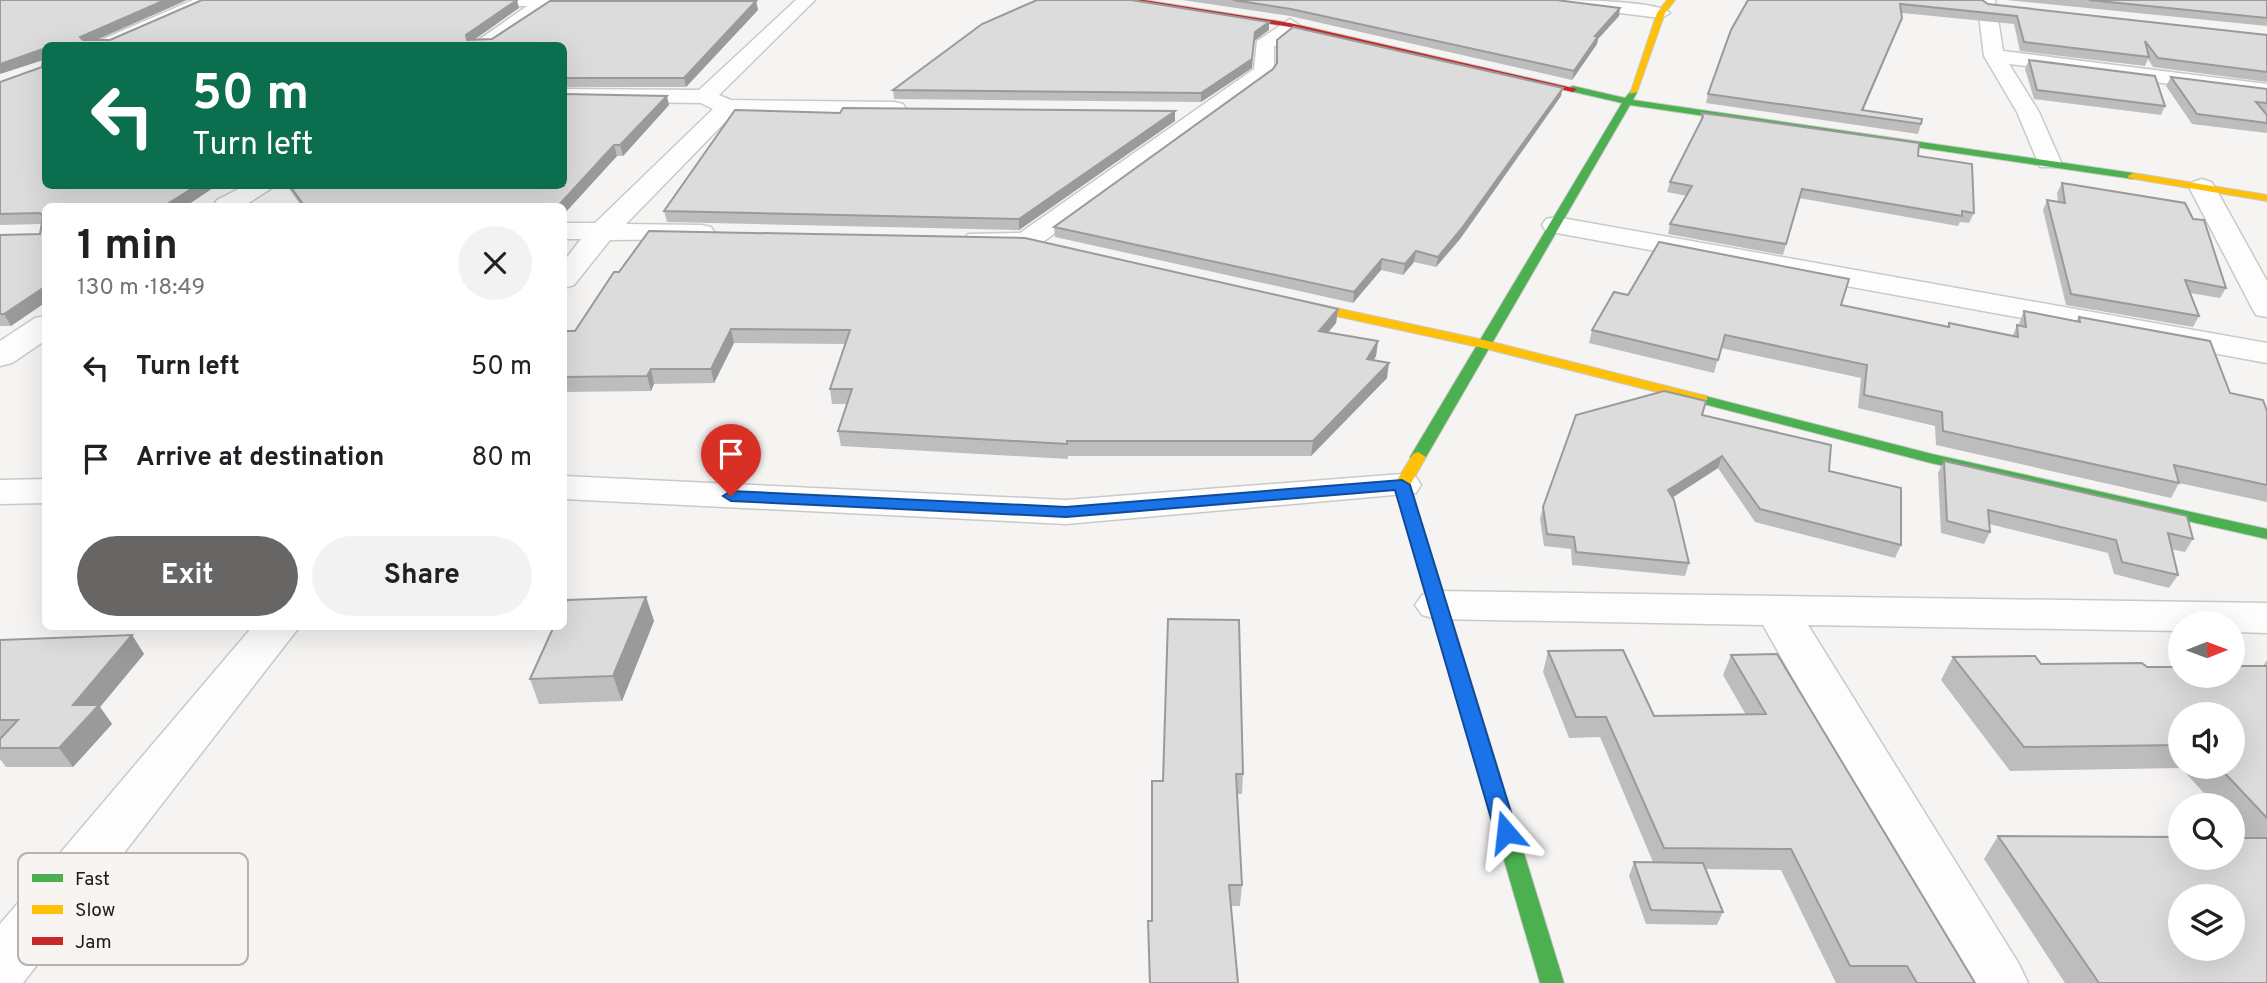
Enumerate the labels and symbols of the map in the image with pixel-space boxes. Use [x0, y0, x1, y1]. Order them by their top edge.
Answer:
pin [701, 424, 761, 496]
north arrow [2168, 611, 2245, 688]
position arrow [1469, 795, 1543, 869]
legend [18, 853, 248, 965]
text: Fast [75, 868, 110, 892]
text: Slow [75, 899, 115, 923]
text: Jam [75, 931, 112, 955]

